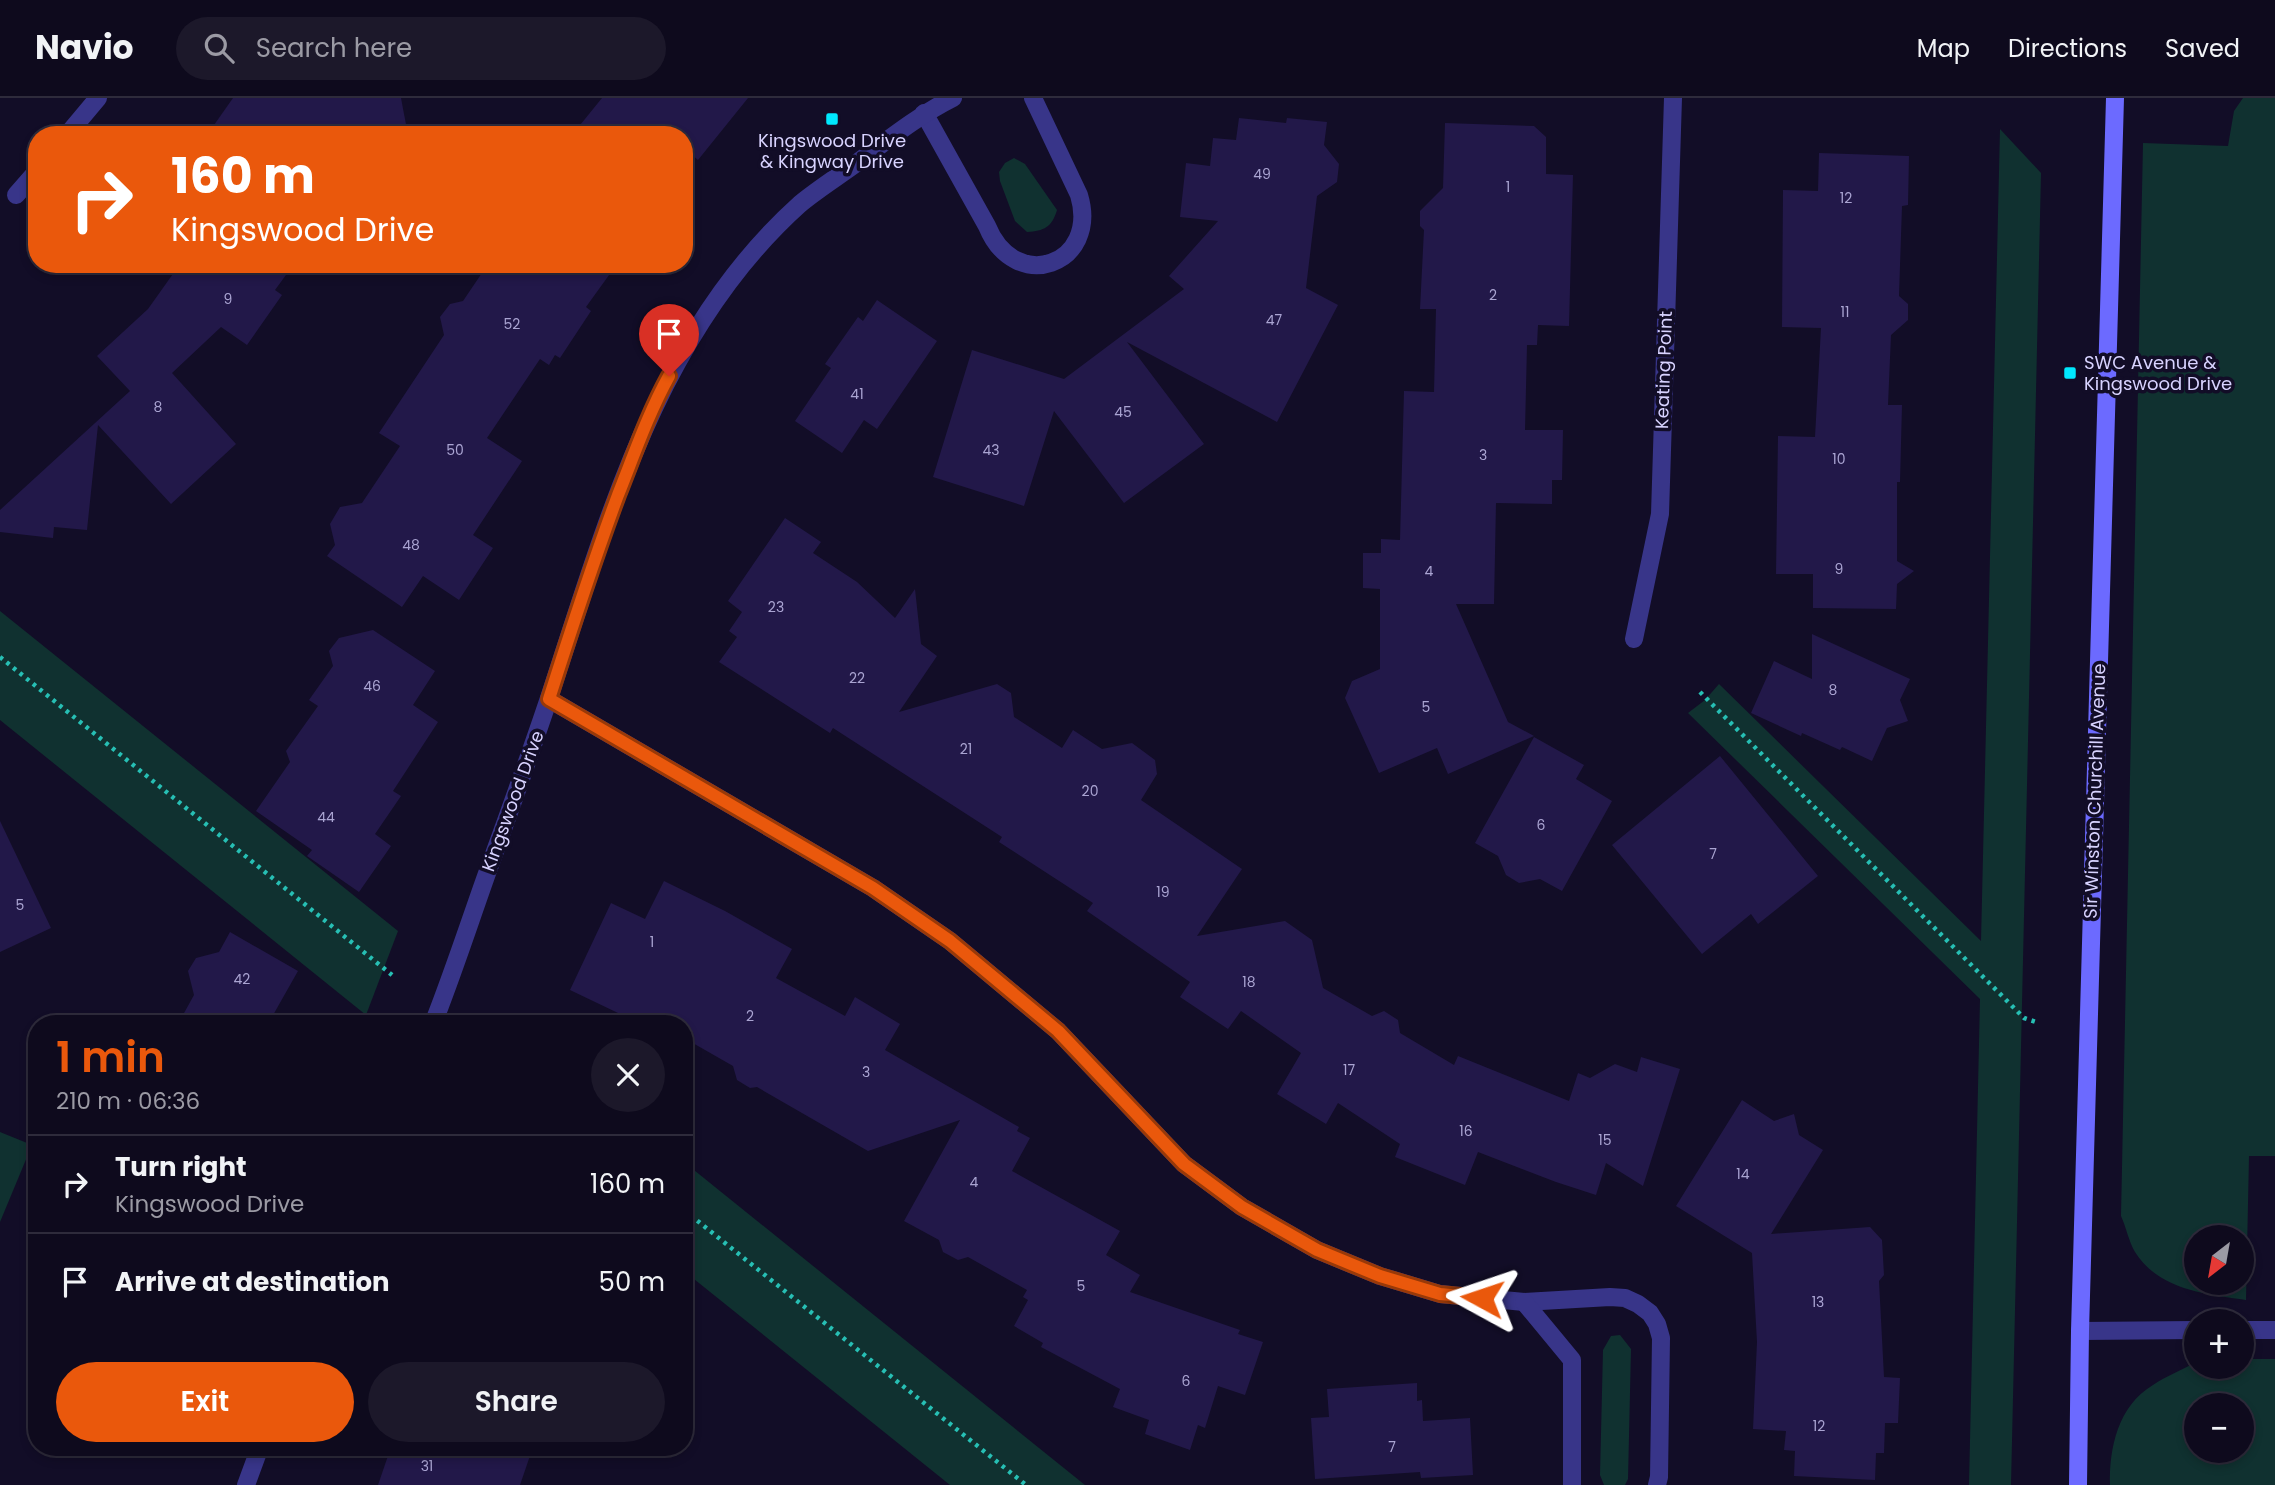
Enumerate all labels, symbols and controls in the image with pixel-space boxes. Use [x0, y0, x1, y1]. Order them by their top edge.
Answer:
search box [176, 17, 666, 80]
text: Navio [35, 24, 134, 71]
icon: search [200, 29, 238, 67]
text: Search here [256, 30, 412, 66]
text: Map [1917, 32, 1970, 65]
text: Directions [2008, 32, 2127, 65]
text: Saved [2165, 32, 2240, 65]
marker: Kingswood Drive & Kingway Drive [824, 111, 840, 127]
place label: Kingswood Drive & Kingway Drive [758, 128, 906, 174]
text: 160 m [171, 142, 315, 210]
icon: right [56, 154, 147, 245]
house number: 49 [1253, 164, 1271, 184]
house number: 1 [1506, 177, 1510, 197]
house number: 12 [1840, 188, 1852, 208]
text: Kingswood Drive [171, 207, 434, 252]
house number: 2 [1489, 285, 1497, 305]
house number: 9 [224, 289, 232, 309]
house number: 11 [1841, 302, 1849, 322]
pin [639, 304, 699, 376]
house number: 47 [1266, 310, 1283, 330]
street label: Keating Point [1649, 311, 1678, 429]
house number: 52 [504, 314, 520, 334]
icon: arrive [650, 315, 688, 353]
place label: SWC Avenue & Kingswood Drive [2084, 350, 2232, 396]
marker: SWC Avenue & Kingswood Drive [2062, 365, 2078, 381]
house number: 41 [850, 384, 864, 404]
house number: 8 [154, 397, 163, 417]
house number: 45 [1114, 402, 1132, 422]
house number: 50 [446, 440, 464, 460]
house number: 43 [982, 440, 1000, 460]
house number: 3 [1479, 445, 1487, 465]
house number: 10 [1832, 449, 1846, 469]
house number: 48 [402, 535, 420, 555]
house number: 9 [1835, 559, 1843, 579]
house number: 4 [1425, 561, 1434, 581]
house number: 23 [768, 597, 784, 617]
street label: Sir Winston Churchill Avenue [2078, 663, 2111, 919]
house number: 22 [849, 668, 865, 688]
house number: 46 [363, 676, 381, 696]
house number: 8 [1829, 680, 1838, 700]
house number: 5 [1422, 697, 1430, 717]
street label: Kingswood Drive [475, 727, 550, 875]
house number: 21 [960, 739, 972, 759]
house number: 20 [1082, 781, 1098, 801]
house number: 44 [317, 807, 335, 827]
house number: 6 [1537, 815, 1546, 835]
house number: 7 [1709, 844, 1717, 864]
house number: 19 [1156, 882, 1170, 902]
house number: 5 [16, 895, 24, 915]
house number: 1 [650, 932, 654, 952]
house number: 42 [234, 969, 250, 989]
house number: 18 [1242, 972, 1256, 992]
house number: 2 [746, 1006, 754, 1026]
text: 1 min [56, 1028, 165, 1087]
button: close [591, 1038, 665, 1112]
house number: 17 [1343, 1060, 1355, 1080]
house number: 3 [862, 1062, 870, 1082]
text: 210 m · 06:36 [56, 1085, 200, 1117]
house number: 16 [1459, 1121, 1473, 1141]
house number: 15 [1598, 1130, 1612, 1150]
text: Turn right [115, 1149, 247, 1185]
house number: 14 [1736, 1164, 1750, 1184]
icon: right [56, 1165, 94, 1203]
text: 160 m [590, 1166, 665, 1202]
house number: 4 [970, 1172, 979, 1192]
text: Kingswood Drive [115, 1188, 304, 1220]
north arrow [2184, 1225, 2254, 1295]
map controls [2184, 1225, 2254, 1463]
position arrow [1445, 1261, 1519, 1335]
icon: arrive [56, 1263, 94, 1301]
text: Arrive at destination [115, 1264, 390, 1300]
text: 50 m [599, 1264, 665, 1300]
house number: 5 [1077, 1276, 1085, 1296]
house number: 13 [1812, 1292, 1824, 1312]
button: + [2184, 1309, 2254, 1379]
button: Exit [56, 1362, 354, 1442]
button: Share [368, 1362, 665, 1442]
house number: 6 [1182, 1371, 1191, 1391]
button: − [2184, 1393, 2254, 1463]
house number: 12 [1813, 1416, 1825, 1436]
house number: 7 [1388, 1437, 1396, 1457]
house number: 31 [421, 1456, 433, 1476]

